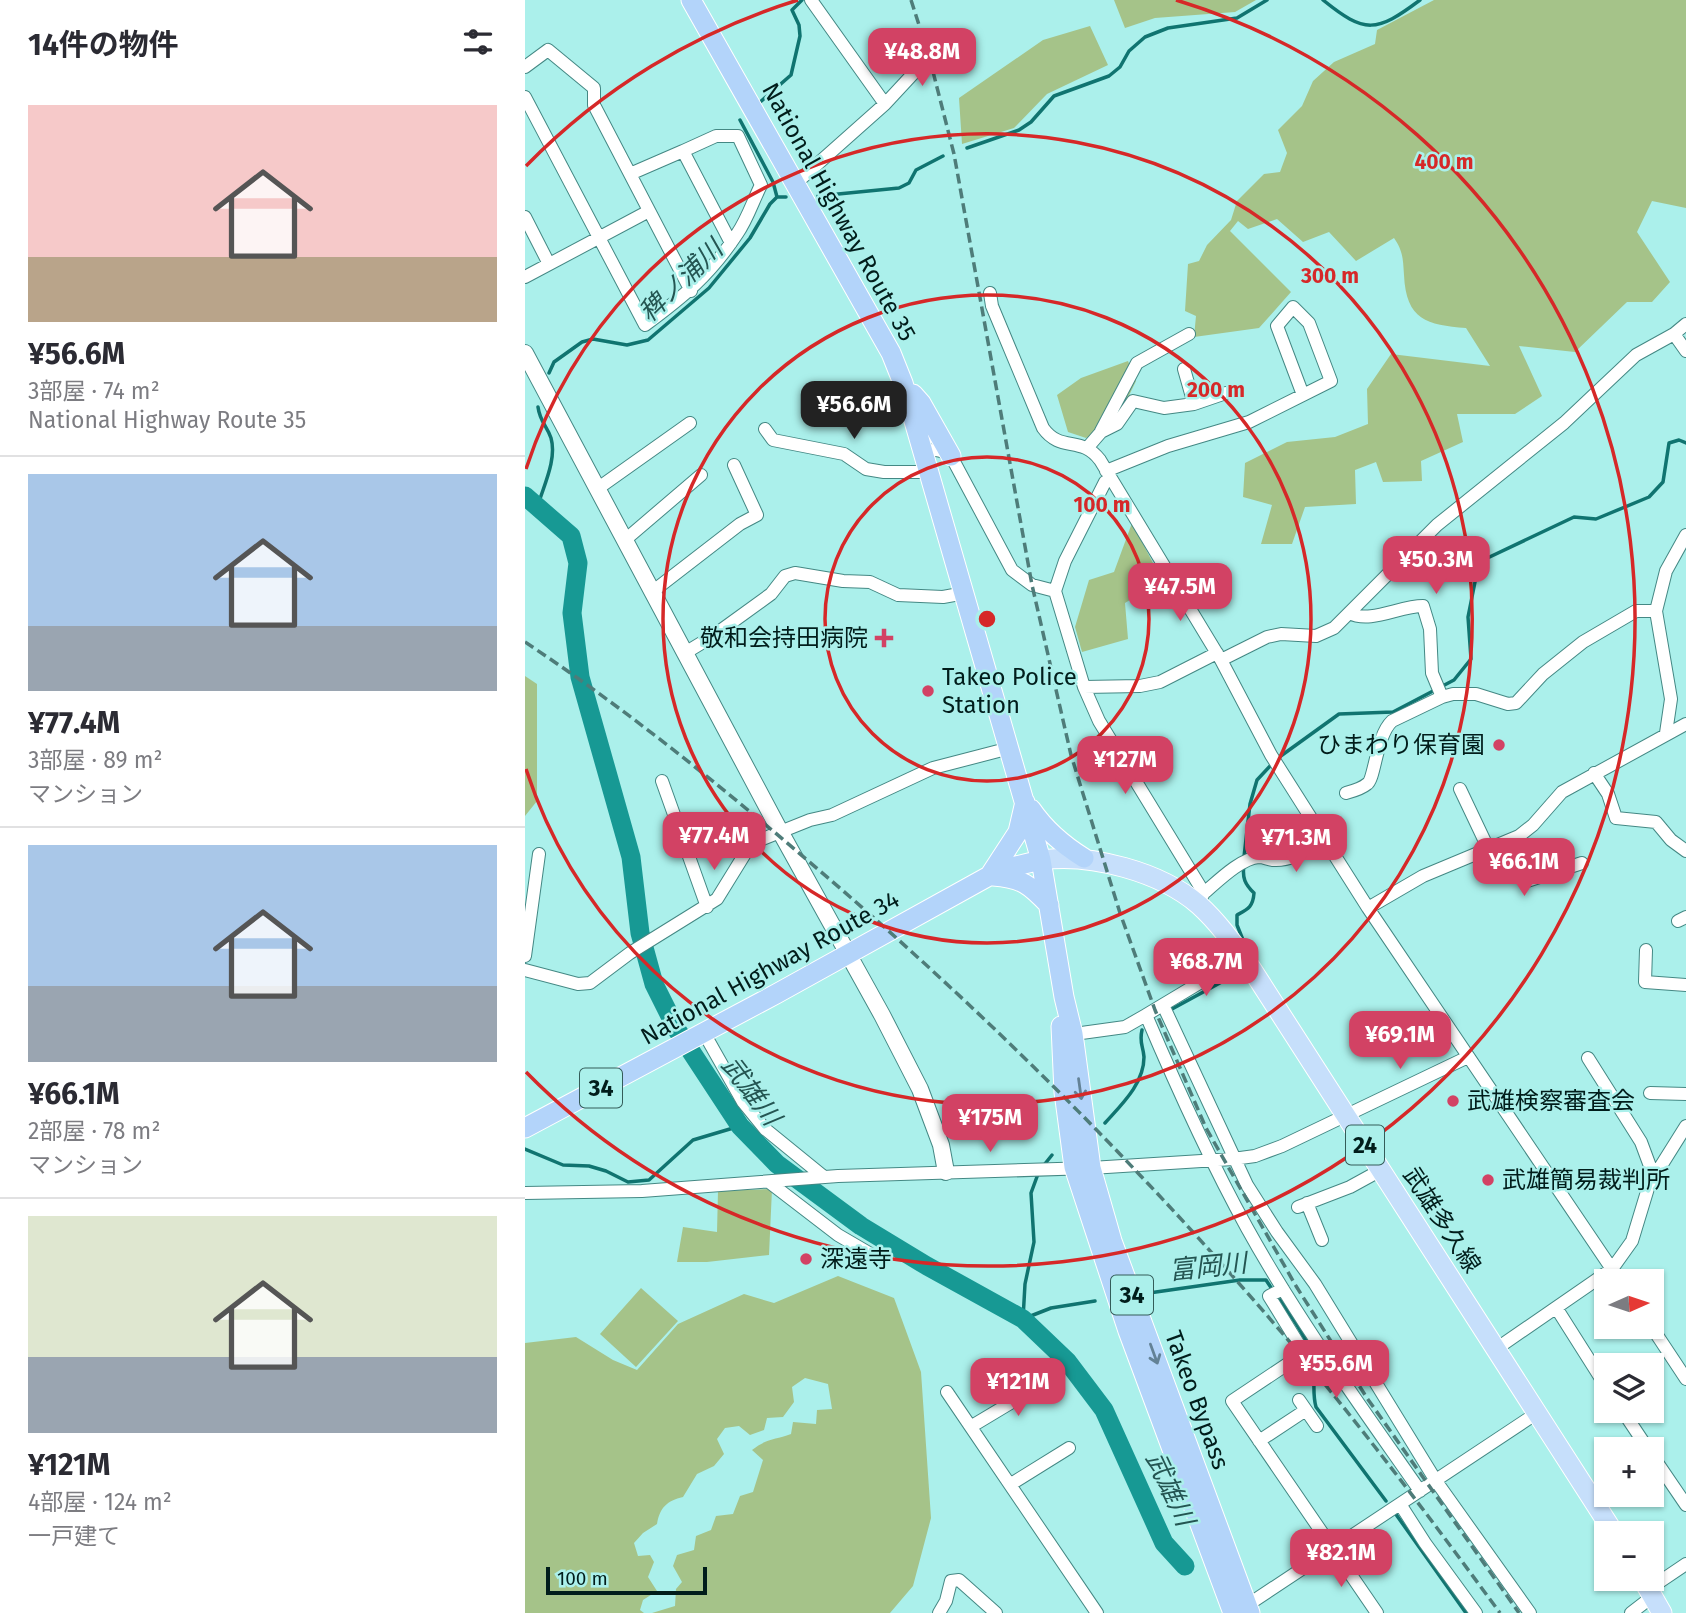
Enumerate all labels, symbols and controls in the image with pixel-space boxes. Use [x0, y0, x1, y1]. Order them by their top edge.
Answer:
icon: filters [459, 23, 497, 61]
text: 14件の物件 [28, 27, 179, 63]
pin: ¥48.8M [865, 28, 979, 88]
text: ¥48.8M [884, 37, 960, 65]
street label: National Highway Route 35 [756, 78, 922, 346]
text: 400 m [1414, 149, 1474, 175]
icon: home [200, 151, 326, 277]
water label: 稗ノ浦川 [633, 232, 731, 328]
text: 300 m [1300, 263, 1359, 289]
text: ¥56.6M [28, 336, 125, 372]
text: 3部屋 · 74 m² [28, 377, 160, 405]
text: 200 m [1187, 377, 1245, 403]
pin: ¥56.6M [797, 382, 911, 441]
text: ¥56.6M [817, 390, 891, 418]
text: National Highway Route 35 [28, 406, 306, 434]
text: 100 m [1073, 492, 1131, 518]
icon: home [200, 520, 326, 646]
pin: ¥50.3M [1379, 536, 1493, 596]
text: ¥50.3M [1399, 545, 1473, 573]
pin: ¥47.5M [1123, 564, 1237, 623]
text: ¥47.5M [1144, 572, 1216, 600]
centre of rings [975, 607, 999, 631]
place label: 敬和会持田病院 [700, 624, 868, 652]
marker: 敬和会持田病院 [874, 628, 894, 648]
place label: Takeo Police Station [942, 663, 1077, 719]
marker: Takeo Police Station [920, 683, 936, 699]
text: ¥77.4M [28, 705, 120, 741]
place label: ひまわり保育園 [1317, 731, 1485, 759]
pin: ¥127M [1076, 736, 1174, 796]
marker: ひまわり保育園 [1491, 737, 1507, 753]
text: ¥127M [1093, 745, 1157, 773]
text: 3部屋 · 89 m² [28, 746, 162, 774]
text: マンション [28, 780, 143, 808]
pin: ¥77.4M [657, 812, 771, 872]
pin: ¥71.3M [1239, 814, 1353, 874]
text: ¥77.4M [679, 821, 749, 849]
text: ¥71.3M [1261, 823, 1331, 851]
pin: ¥66.1M [1467, 838, 1581, 898]
text: ¥66.1M [1489, 847, 1559, 875]
street label: National Highway Route 34 [636, 885, 904, 1051]
icon: home [200, 891, 326, 1017]
pin: ¥68.7M [1149, 939, 1263, 998]
text: ¥68.7M [1169, 947, 1243, 975]
pin: ¥69.1M [1343, 1012, 1457, 1071]
text: ¥69.1M [1365, 1020, 1435, 1048]
water label: 武雄川 [715, 1051, 789, 1134]
road number: 34 [580, 1068, 622, 1107]
text: ¥66.1M [28, 1076, 120, 1112]
one-way arrow [1074, 1077, 1087, 1099]
place label: 武雄検察審査会 [1467, 1087, 1635, 1115]
marker: 武雄検察審査会 [1445, 1093, 1461, 1109]
pin: ¥175M [941, 1094, 1039, 1154]
text: ¥175M [958, 1103, 1022, 1131]
text: 2部屋 · 78 m² [28, 1117, 160, 1145]
road number: 24 [1346, 1126, 1384, 1164]
text: マンション [28, 1151, 143, 1179]
street label: 武雄多久線 [1398, 1162, 1486, 1278]
place label: 武雄簡易裁判所 [1502, 1166, 1670, 1194]
marker: 武雄簡易裁判所 [1480, 1172, 1496, 1188]
place label: 深遠寺 [820, 1245, 892, 1273]
water label: 富岡川 [1168, 1247, 1251, 1286]
marker: 深遠寺 [798, 1251, 814, 1267]
icon: home [200, 1262, 326, 1388]
north arrow [1594, 1269, 1664, 1339]
map controls [1594, 1269, 1664, 1591]
road number: 34 [1111, 1276, 1153, 1314]
street label: Takeo Bypass [1159, 1327, 1235, 1473]
pin: ¥55.6M [1279, 1340, 1393, 1400]
one-way arrow [1149, 1342, 1161, 1364]
text: ¥55.6M [1299, 1349, 1373, 1377]
button: layers [1594, 1353, 1664, 1423]
pin: ¥121M [969, 1358, 1067, 1418]
text: ¥121M [986, 1367, 1050, 1395]
button: + [1594, 1437, 1664, 1507]
text: ¥121M [28, 1447, 110, 1483]
water label: 武雄川 [1139, 1447, 1202, 1534]
text: 4部屋 · 124 m² [28, 1488, 172, 1516]
button: − [1594, 1521, 1664, 1591]
text: 一戸建て [28, 1522, 120, 1550]
pin: ¥82.1M [1284, 1530, 1398, 1589]
text: ¥82.1M [1306, 1538, 1376, 1566]
scale bar [546, 1564, 707, 1596]
text: 100 m [557, 1567, 608, 1590]

